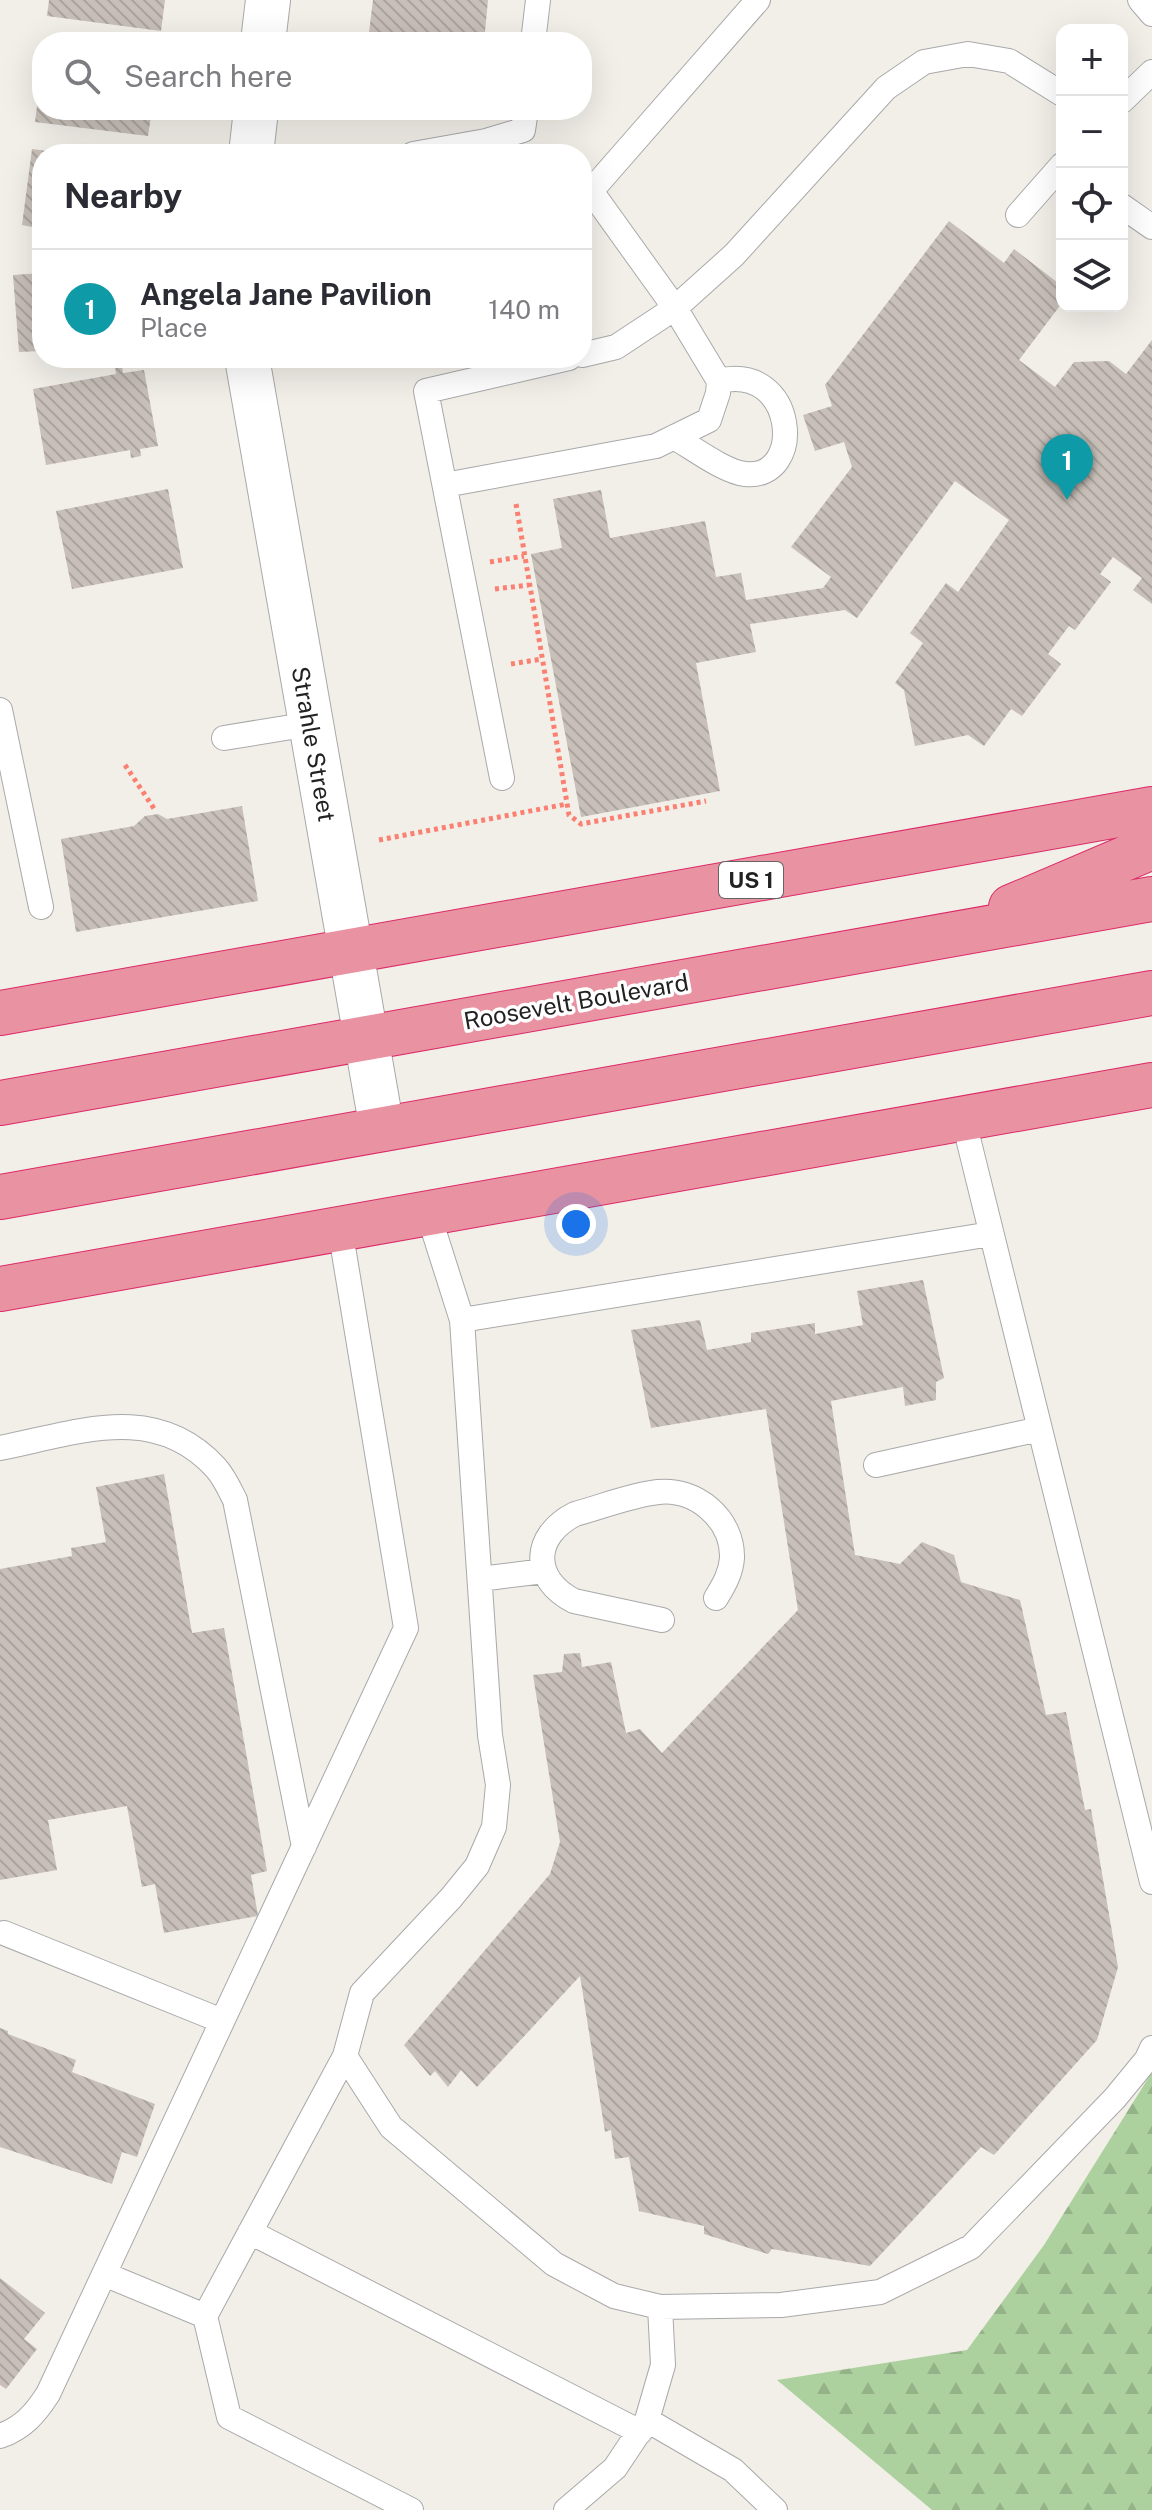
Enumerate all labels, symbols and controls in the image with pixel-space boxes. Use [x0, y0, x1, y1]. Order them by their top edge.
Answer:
map controls [1056, 24, 1128, 312]
button: + [1056, 24, 1128, 96]
search box [32, 32, 592, 120]
icon: search [60, 54, 104, 98]
text: Search here [124, 58, 292, 94]
button: − [1056, 96, 1128, 168]
button: locate [1056, 168, 1128, 240]
text: Nearby [64, 176, 182, 216]
button: layers [1056, 240, 1128, 312]
text: Angela Jane Pavilion [140, 276, 432, 312]
text: 1 [84, 294, 96, 325]
text: 140 m [488, 294, 560, 325]
text: Place [140, 312, 207, 343]
pin: 1 [1041, 434, 1093, 500]
street label: Strahle Street [287, 664, 341, 824]
road number: US 1 [719, 862, 783, 898]
street label: Roosevelt Boulevard [461, 967, 691, 1035]
your location [556, 1204, 596, 1244]

